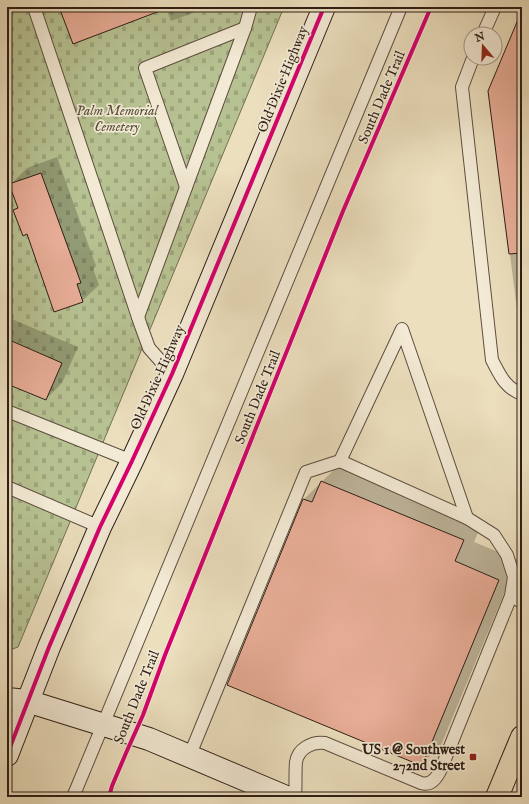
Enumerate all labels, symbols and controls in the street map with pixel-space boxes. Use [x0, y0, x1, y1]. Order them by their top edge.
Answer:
street label: Old Dixie Highway [253, 23, 313, 135]
north arrow [463, 26, 503, 66]
text: N [472, 29, 487, 46]
street label: South Dade Trail [354, 48, 410, 147]
park label: Palm Memorial Cemetery [76, 102, 159, 136]
street label: Old Dixie Highway [127, 322, 189, 433]
street label: South Dade Trail [231, 348, 285, 447]
street label: South Dade Trail [110, 648, 164, 747]
place label: US 1 @ Southwest 272nd Street [361, 741, 465, 775]
marker: US 1 @ Southwest 272nd Street [468, 752, 478, 762]

